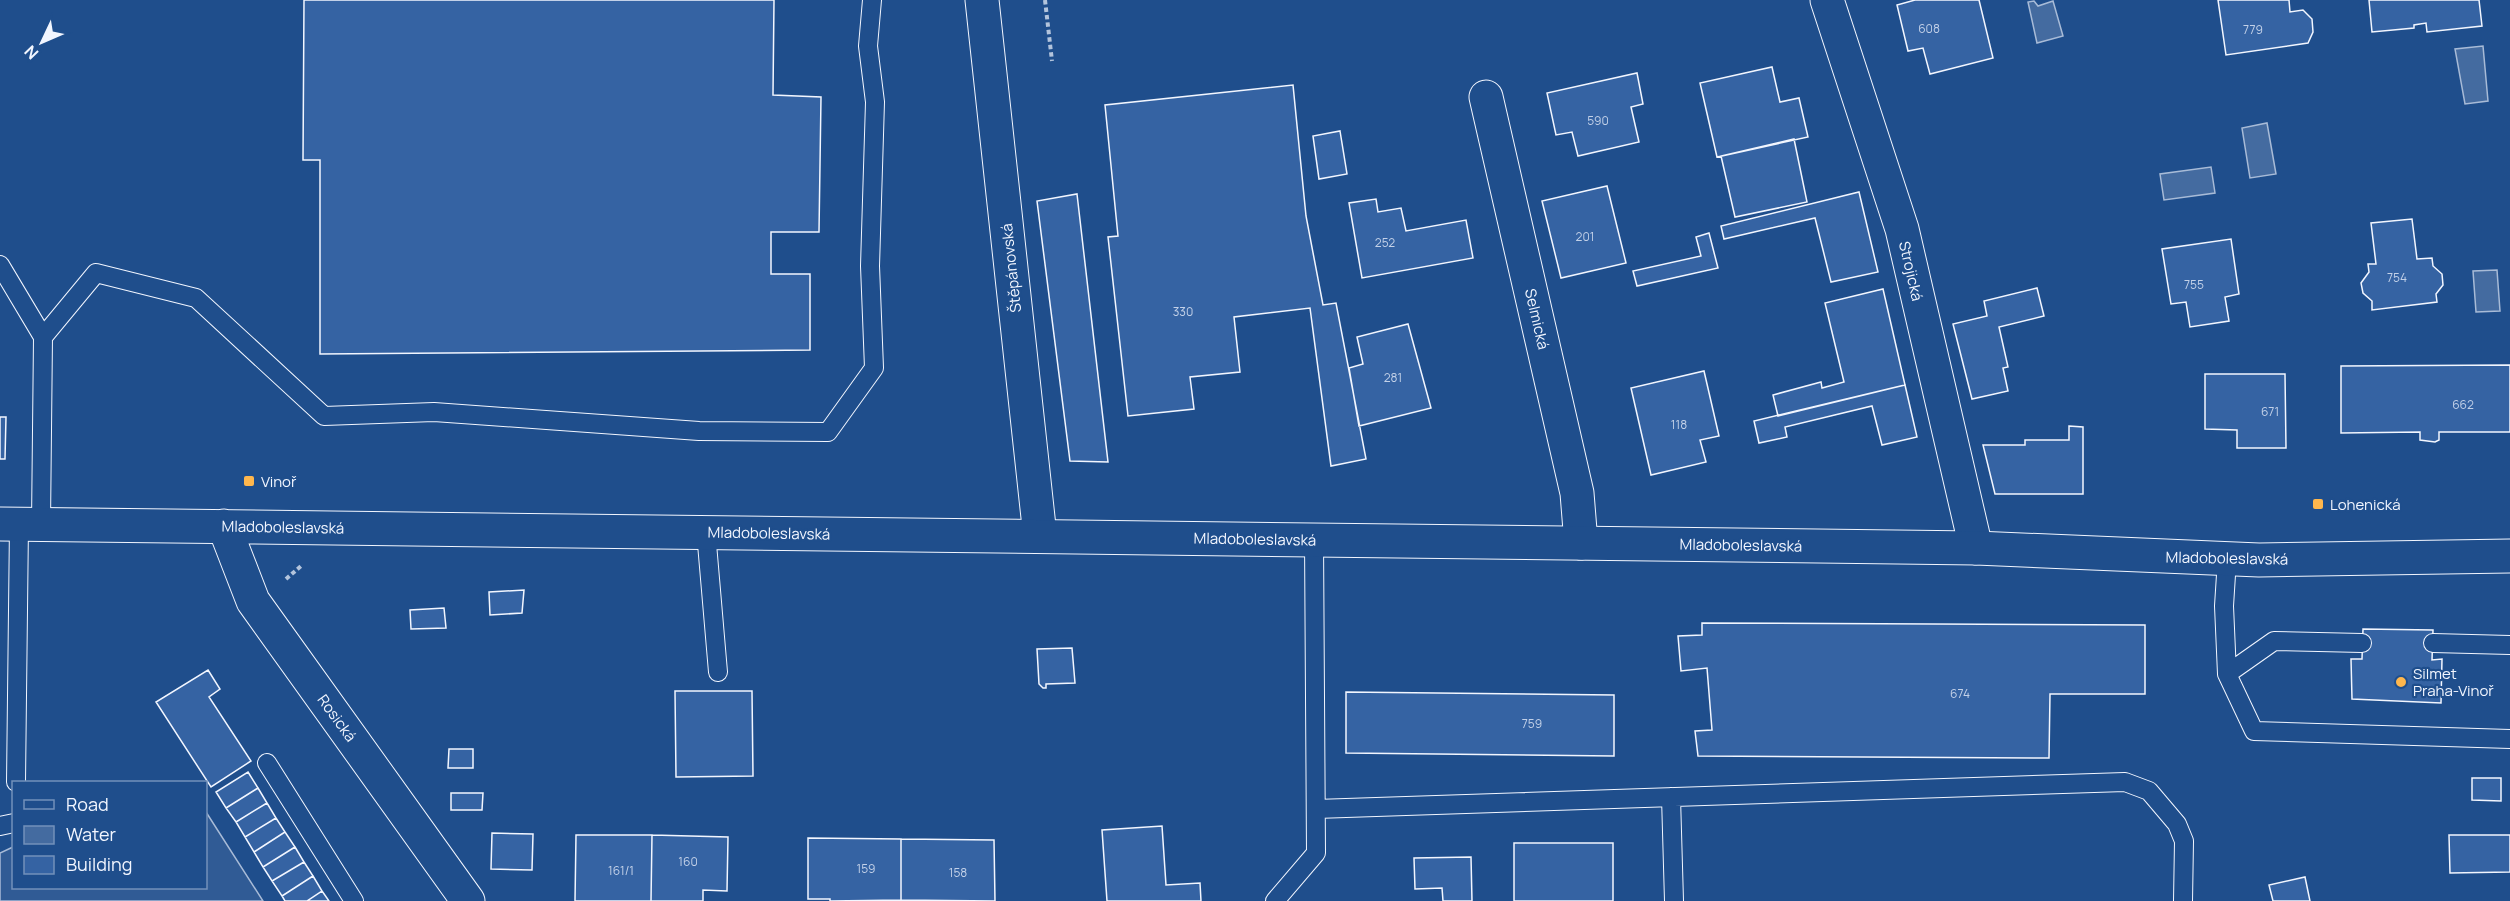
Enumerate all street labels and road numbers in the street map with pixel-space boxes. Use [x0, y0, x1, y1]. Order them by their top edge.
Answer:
street label: Štěpánovská [996, 222, 1026, 314]
street label: Strojická [1894, 239, 1928, 303]
street label: Selmická [1520, 287, 1554, 351]
street label: Mladoboleslavská [222, 515, 344, 539]
street label: Mladoboleslavská [708, 521, 830, 545]
street label: Mladoboleslavská [1194, 527, 1316, 551]
street label: Mladoboleslavská [1680, 533, 1802, 557]
street label: Mladoboleslavská [2166, 546, 2288, 570]
street label: Rosická [313, 690, 361, 746]

